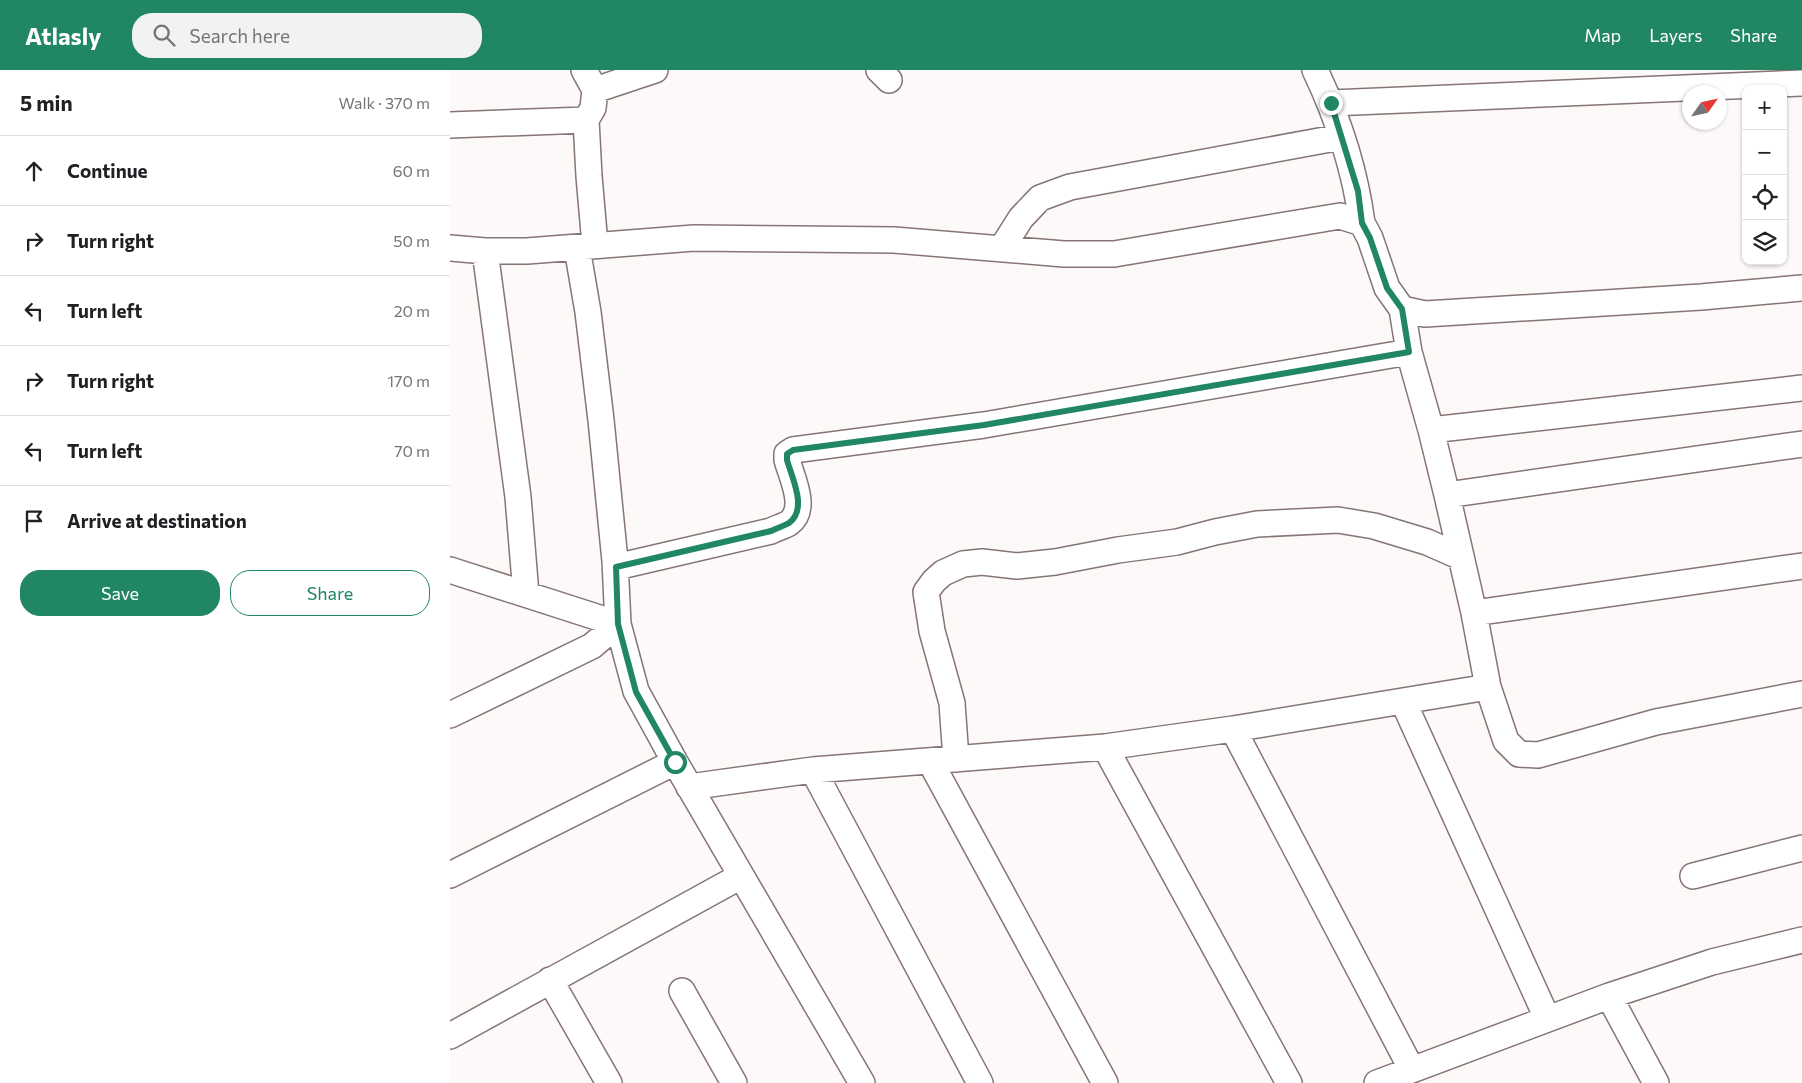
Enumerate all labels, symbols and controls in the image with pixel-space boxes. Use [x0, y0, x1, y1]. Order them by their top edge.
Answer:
search box [132, 13, 482, 58]
text: Atlasly [25, 21, 102, 50]
icon: search [150, 21, 178, 49]
text: Search here [190, 24, 290, 47]
text: Map [1584, 24, 1621, 46]
text: Layers [1649, 24, 1702, 46]
text: Share [1730, 24, 1777, 46]
north arrow [1682, 85, 1727, 130]
map controls [1742, 85, 1787, 265]
button: + [1742, 85, 1787, 130]
text: 5 min [20, 90, 73, 115]
route end [1320, 92, 1343, 115]
text: Walk · 370 m [339, 93, 430, 112]
button: − [1742, 130, 1787, 175]
icon: ahead [20, 157, 48, 185]
text: Continue [67, 159, 147, 182]
text: 60 m [393, 161, 430, 180]
button: locate [1742, 175, 1787, 220]
button: layers [1742, 220, 1787, 265]
icon: right [20, 227, 48, 255]
text: Turn right [67, 229, 154, 252]
text: 50 m [393, 231, 430, 250]
icon: left [20, 297, 48, 325]
text: Turn left [67, 299, 142, 322]
text: 20 m [394, 301, 430, 320]
icon: right [20, 367, 48, 395]
text: Turn right [67, 369, 154, 392]
text: 170 m [387, 371, 430, 390]
icon: left [20, 437, 48, 465]
text: Turn left [67, 439, 142, 462]
text: 70 m [394, 441, 430, 460]
icon: arrive [20, 507, 48, 535]
text: Arrive at destination [67, 509, 247, 532]
button: Save [20, 570, 220, 616]
button: Share [230, 570, 430, 616]
route start [664, 751, 687, 774]

